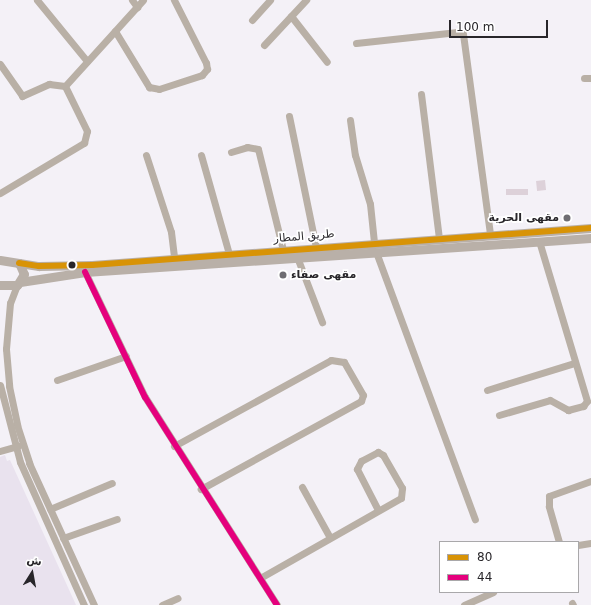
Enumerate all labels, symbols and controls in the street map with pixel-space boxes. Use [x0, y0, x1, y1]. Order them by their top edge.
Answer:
scale bar [451, 12, 550, 38]
text: 100 m [456, 20, 494, 34]
place label: مقهى الحرية [489, 211, 559, 225]
marker: مقهى الحرية [562, 213, 572, 223]
street label: طريق المطار [273, 228, 335, 246]
unlabelled marker [67, 260, 77, 270]
place label: مقهى صفاء [291, 268, 356, 282]
marker: مقهى صفاء [278, 270, 288, 280]
legend [439, 541, 579, 593]
text: 80 [477, 550, 492, 564]
north arrow [12, 553, 52, 593]
text: ش [26, 553, 43, 569]
text: 44 [477, 570, 492, 584]

